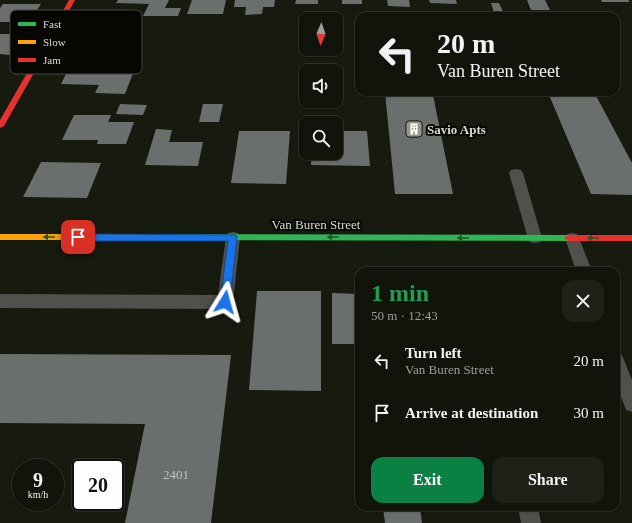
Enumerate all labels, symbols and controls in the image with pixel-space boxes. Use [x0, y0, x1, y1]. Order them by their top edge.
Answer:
legend [10, 10, 142, 74]
north arrow [299, 12, 343, 56]
map controls [299, 12, 343, 160]
text: Fast [43, 18, 61, 30]
icon: left [371, 28, 423, 80]
text: 20 m [437, 28, 495, 59]
text: Slow [43, 36, 66, 48]
text: Jam [43, 54, 61, 66]
text: Van Buren Street [437, 61, 560, 81]
button: sound [299, 64, 343, 108]
button: search [299, 116, 343, 160]
building icon: Savio Apts [404, 119, 424, 139]
place label: Savio Apts [427, 122, 486, 137]
street label: Van Buren Street [272, 217, 361, 232]
pin [61, 220, 95, 254]
icon: arrive [67, 226, 89, 248]
one-way arrow [42, 234, 55, 240]
one-way arrow [326, 234, 339, 240]
one-way arrow [456, 235, 469, 241]
one-way arrow [586, 235, 599, 241]
text: 1 min [371, 280, 429, 306]
button: close [562, 280, 604, 322]
position arrow [204, 281, 246, 323]
text: 50 m · 12:43 [371, 308, 438, 323]
text: Turn left [405, 345, 462, 361]
icon: left [371, 350, 393, 372]
text: 20 m [574, 353, 604, 369]
text: Van Buren Street [405, 362, 494, 377]
icon: arrive [371, 402, 393, 424]
text: Arrive at destination [405, 405, 538, 421]
text: 30 m [574, 405, 604, 421]
button: Exit [371, 457, 484, 503]
button: Share [492, 457, 604, 503]
speed limit sign: 20 [72, 459, 124, 511]
house number: 2401 [163, 467, 189, 482]
text: 9 [33, 469, 43, 491]
text: km/h [28, 489, 48, 500]

